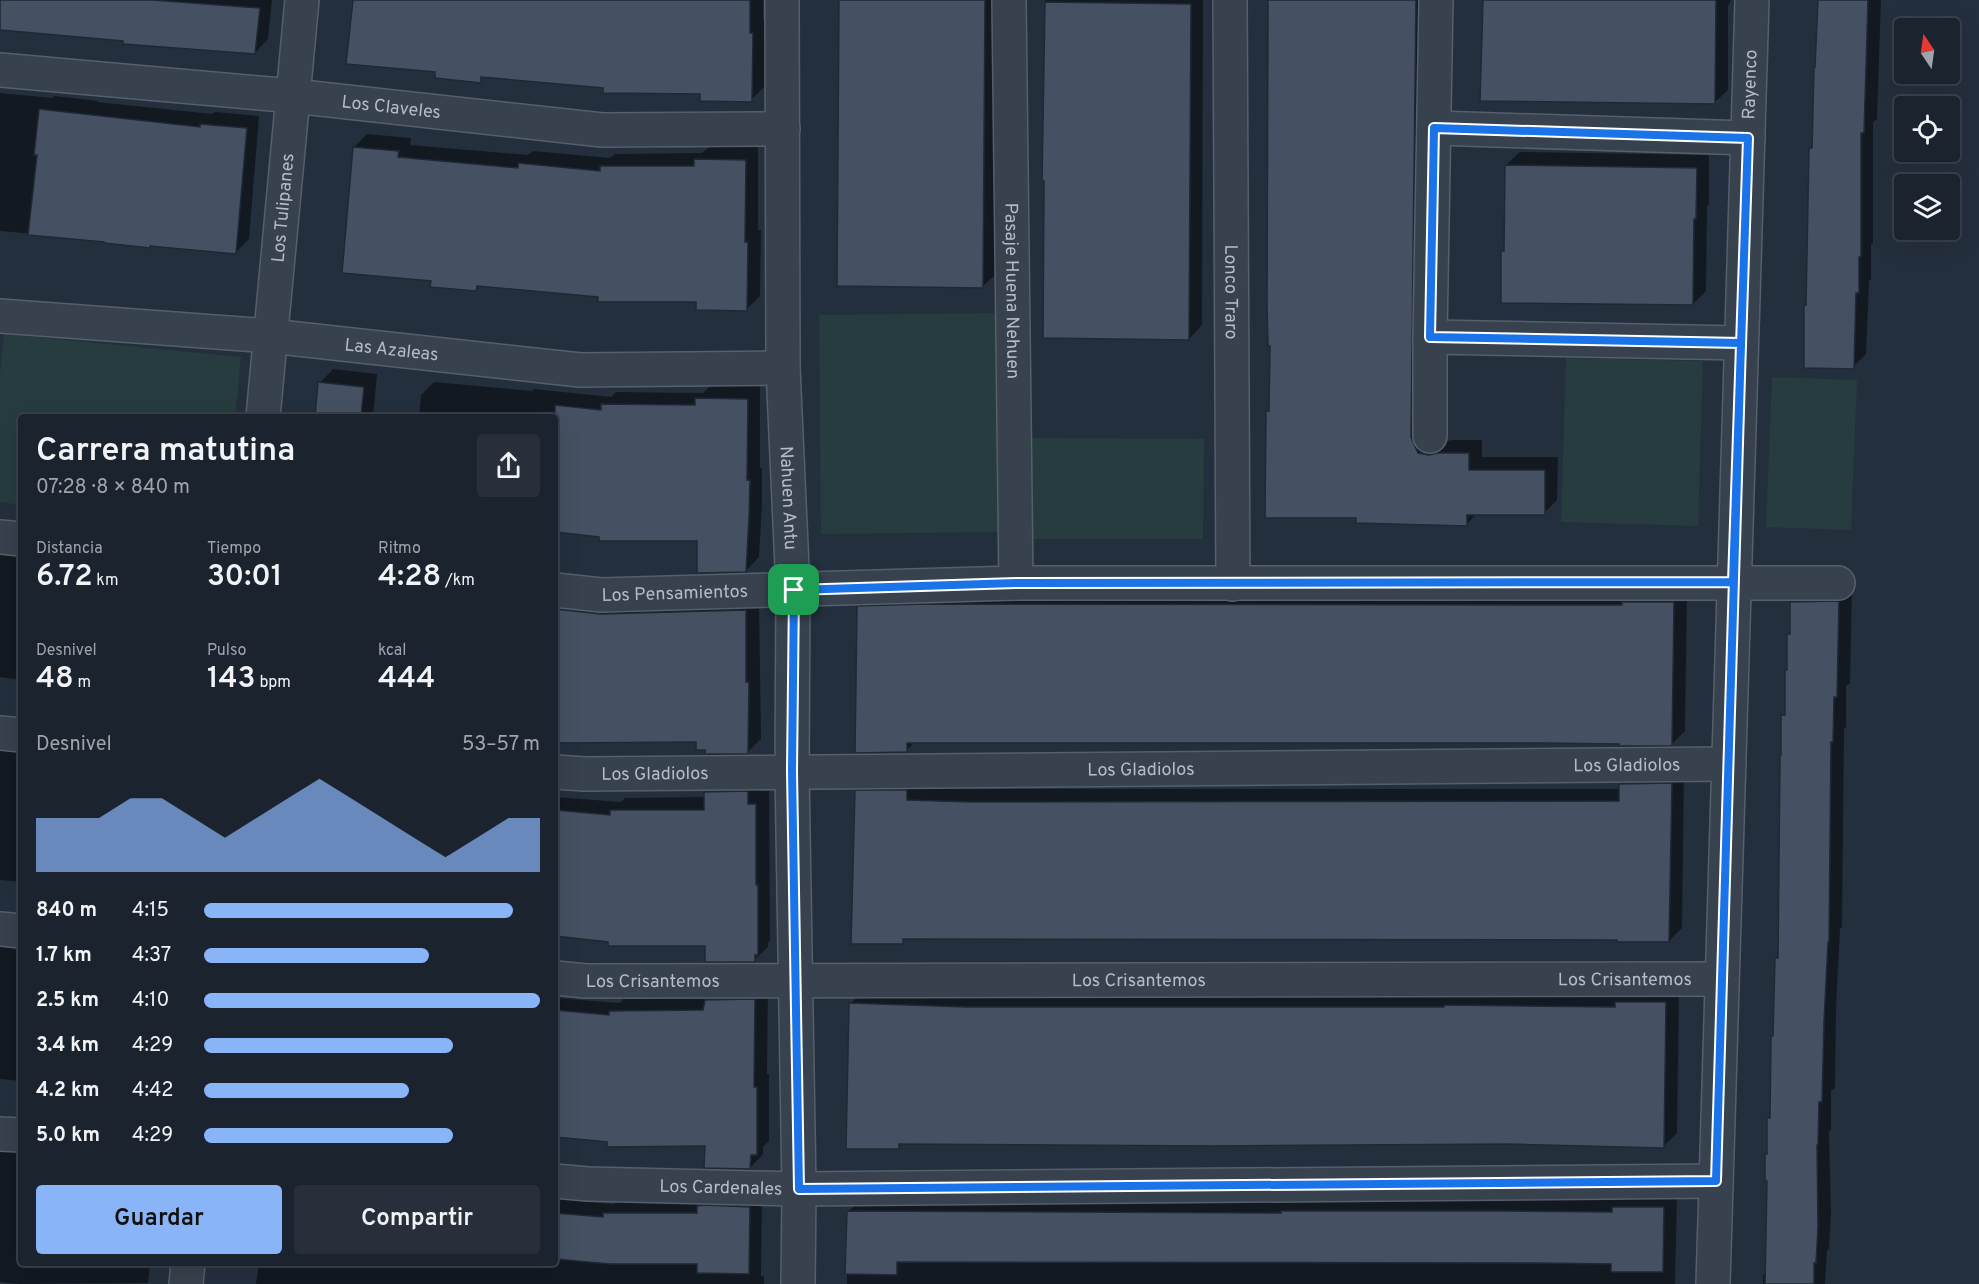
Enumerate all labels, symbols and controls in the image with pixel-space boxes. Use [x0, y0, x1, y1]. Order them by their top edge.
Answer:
north arrow [1894, 18, 1960, 84]
map controls [1894, 18, 1960, 240]
street label: Rayenco [1738, 49, 1763, 120]
street label: Los Claveles [340, 91, 442, 125]
button: locate [1894, 96, 1960, 162]
street label: Los Tulipanes [267, 152, 301, 264]
button: layers [1894, 174, 1960, 240]
street label: Pasaje Huena Nehuen [998, 203, 1024, 379]
street label: Lonco Traro [1218, 244, 1242, 340]
street label: Las Azaleas [343, 334, 440, 367]
text: Carrera matutina [36, 431, 295, 473]
button: share [477, 434, 540, 497]
street label: Nahuen Antu [774, 445, 801, 550]
text: 07:28 · 8 × 840 m [36, 475, 190, 501]
text: Distancia [36, 539, 103, 559]
text: Tiempo [207, 539, 261, 559]
text: Ritmo [378, 539, 421, 559]
text: 6.72 [36, 559, 93, 596]
text: 30:01 [207, 559, 283, 596]
text: 4:28 [378, 559, 441, 596]
pin [768, 564, 819, 615]
text: km [93, 571, 118, 591]
text: /km [441, 571, 475, 591]
icon: arrive [777, 573, 810, 606]
street label: Los Pensamientos [601, 581, 748, 608]
text: Desnivel [36, 641, 97, 661]
text: Pulso [207, 641, 246, 661]
text: kcal [378, 641, 406, 661]
text: 48 [36, 661, 74, 698]
text: 143 [207, 661, 256, 698]
text: 444 [378, 661, 435, 698]
text: m [74, 673, 91, 693]
text: bpm [256, 673, 291, 693]
text: Desnivel [36, 732, 112, 758]
text: 53–57 m [462, 732, 540, 758]
street label: Los Gladiolos [1573, 754, 1681, 778]
street label: Los Gladiolos [1087, 759, 1195, 783]
street label: Los Gladiolos [601, 763, 709, 787]
text: 840 m [36, 898, 97, 924]
text: 4:15 [132, 898, 169, 924]
text: 1.7 km [36, 943, 92, 969]
text: 4:37 [132, 943, 171, 969]
street label: Los Crisantemos [1558, 969, 1692, 992]
street label: Los Crisantemos [1072, 970, 1206, 993]
street label: Los Crisantemos [586, 971, 720, 994]
text: 2.5 km [36, 988, 99, 1014]
text: 4:10 [132, 988, 169, 1014]
text: 3.4 km [36, 1033, 99, 1059]
text: 4:29 [132, 1033, 173, 1059]
text: 4.2 km [36, 1078, 100, 1104]
text: 4:42 [132, 1078, 174, 1104]
text: 5.0 km [36, 1123, 100, 1149]
text: 4:29 [132, 1123, 173, 1149]
street label: Los Cardenales [659, 1176, 783, 1202]
button: Guardar [36, 1185, 282, 1254]
button: Compartir [294, 1185, 540, 1254]

